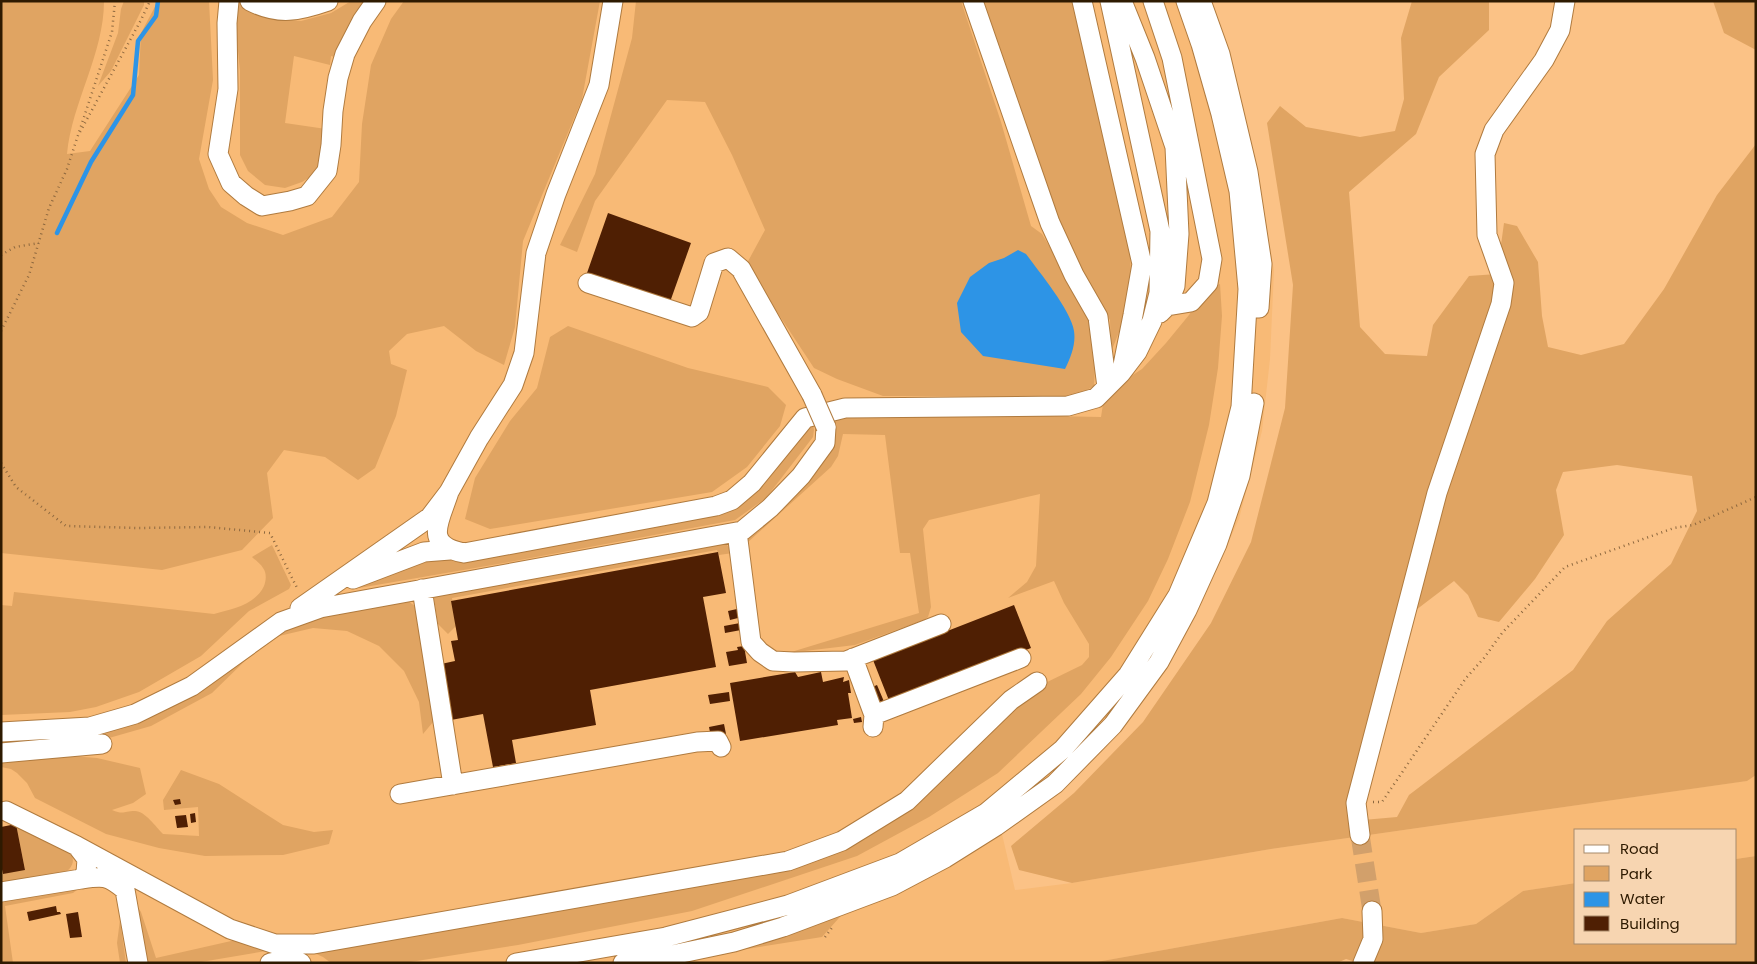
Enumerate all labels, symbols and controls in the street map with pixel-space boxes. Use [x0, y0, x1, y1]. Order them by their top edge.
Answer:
legend [1574, 829, 1737, 944]
text: Road [1620, 838, 1659, 859]
text: Park [1620, 863, 1652, 884]
text: Water [1620, 888, 1666, 909]
text: Building [1620, 913, 1680, 934]

